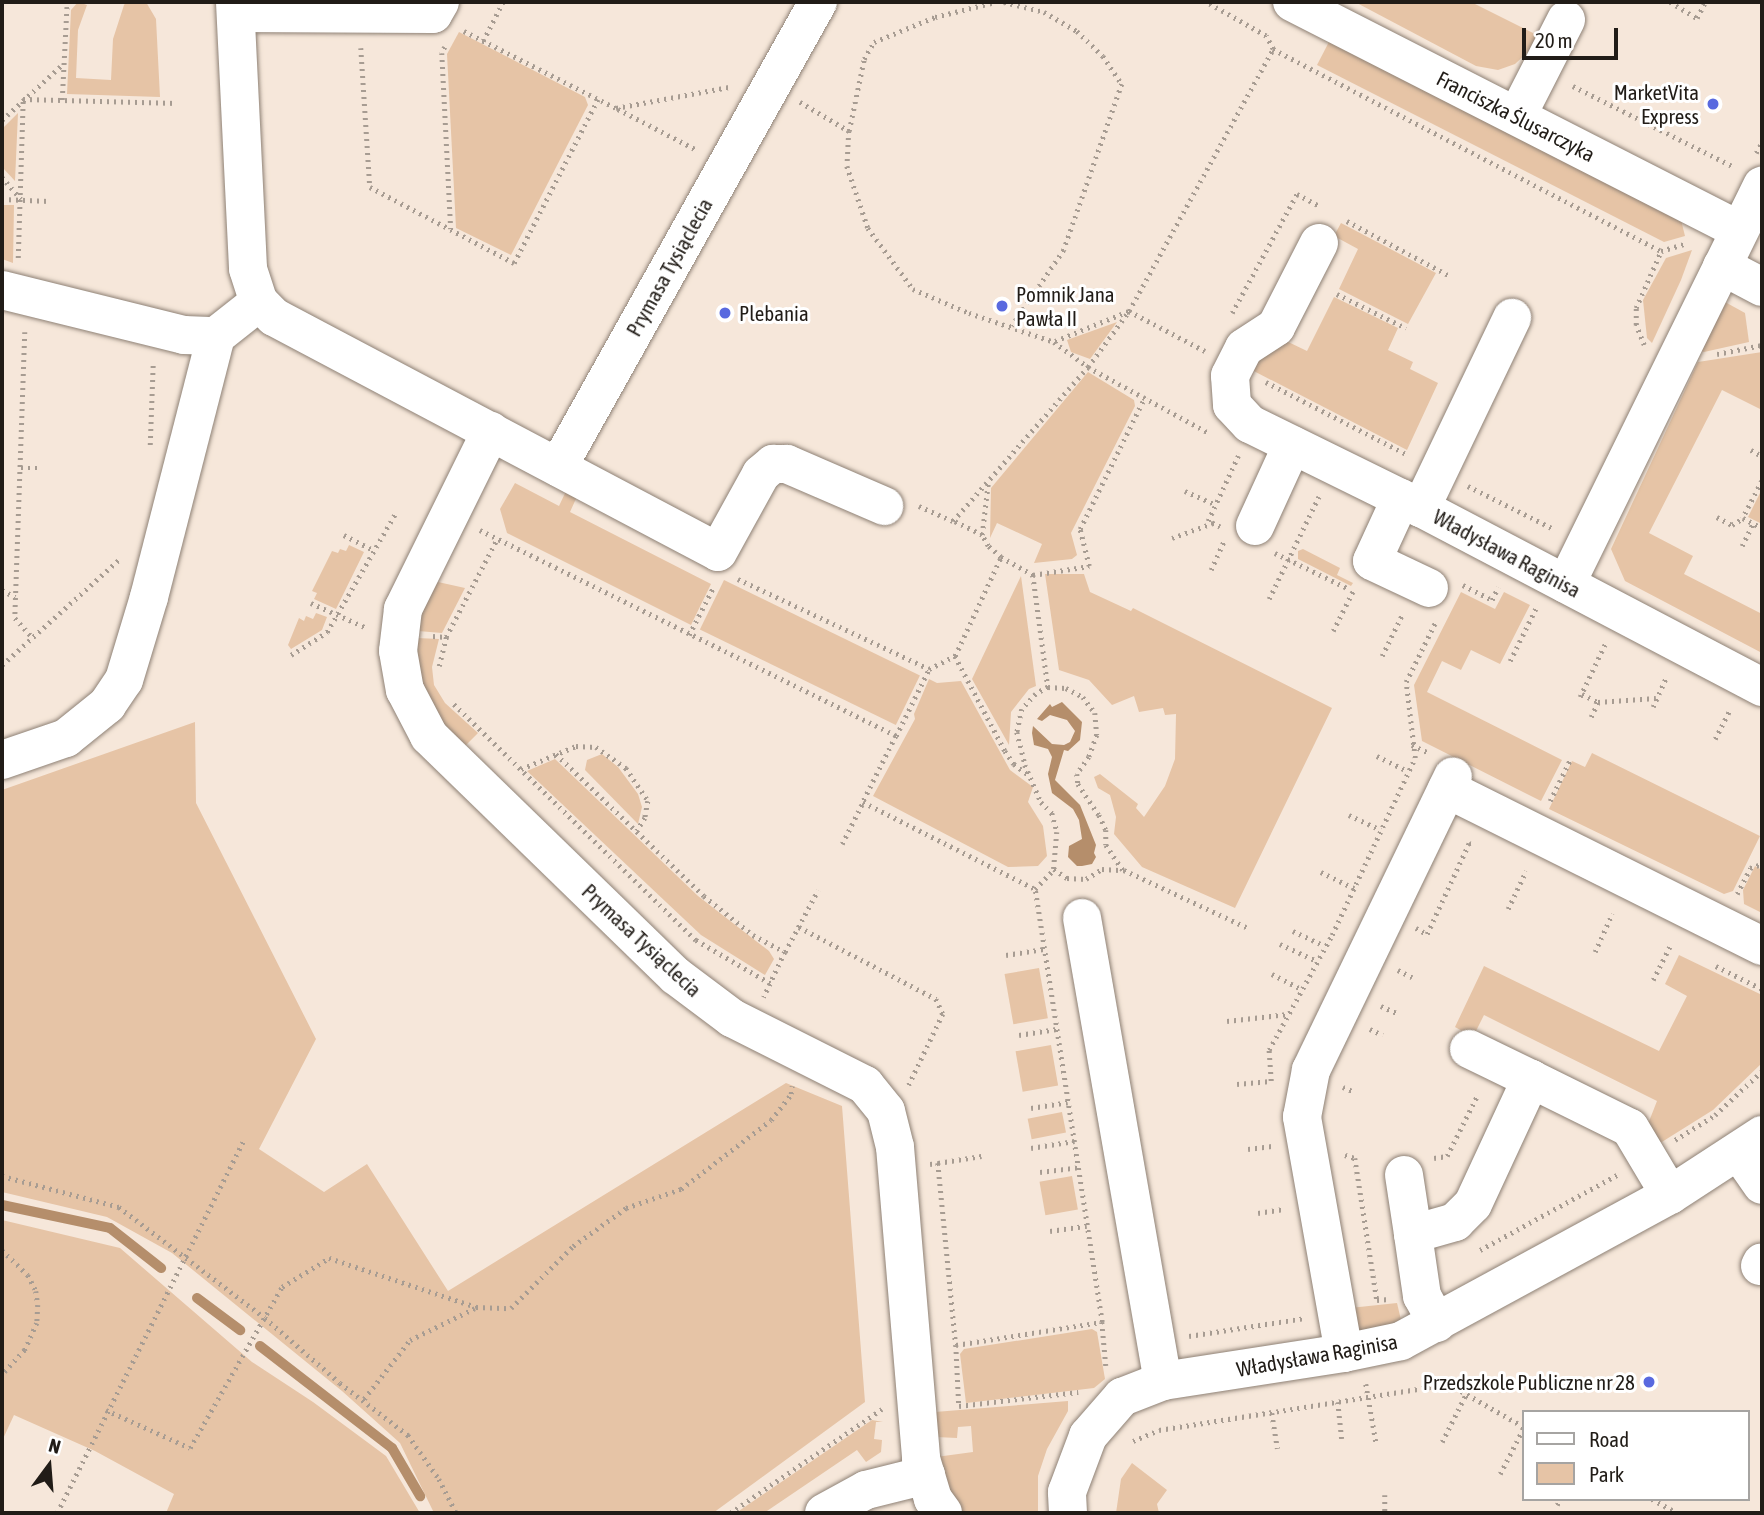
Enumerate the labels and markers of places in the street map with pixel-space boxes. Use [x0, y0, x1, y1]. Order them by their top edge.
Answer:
place label: MarketVita Express [1614, 79, 1699, 129]
marker: MarketVita Express [1705, 96, 1721, 112]
place label: Pomnik Jana Pawła II [1016, 281, 1115, 331]
marker: Pomnik Jana Pawła II [994, 298, 1010, 314]
place label: Plebania [739, 300, 809, 326]
marker: Plebania [717, 305, 733, 321]
place label: Przedszkole Publiczne nr 28 [1423, 1369, 1635, 1395]
marker: Przedszkole Publiczne nr 28 [1641, 1374, 1657, 1390]

